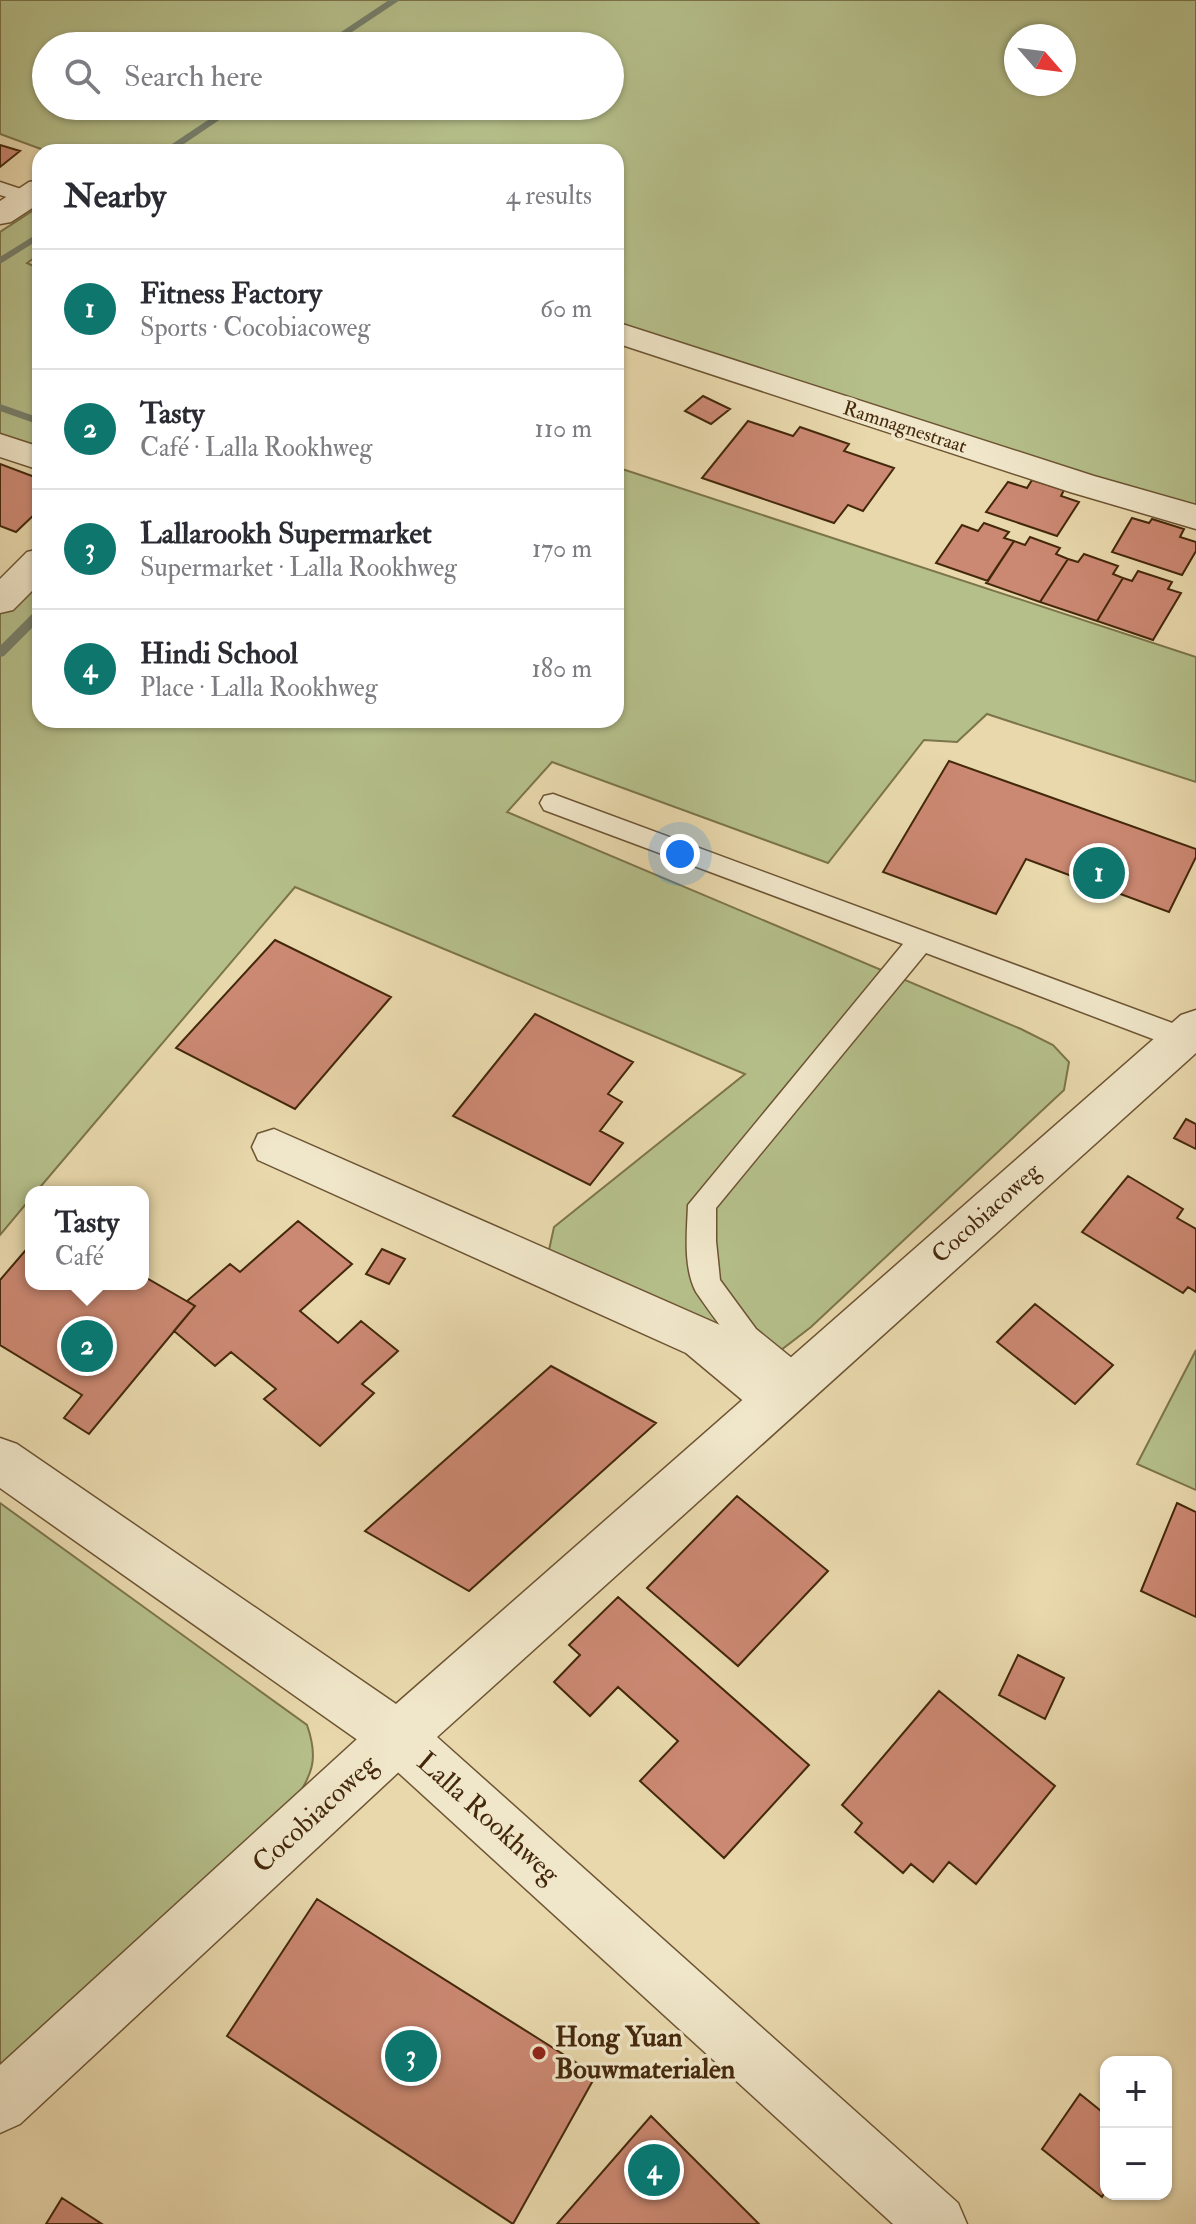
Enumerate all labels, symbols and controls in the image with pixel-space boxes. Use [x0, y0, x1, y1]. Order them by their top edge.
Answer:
north arrow [1004, 24, 1076, 96]
search box [32, 32, 624, 120]
icon: search [60, 54, 104, 98]
text: Search here [124, 58, 263, 95]
text: Nearby [64, 175, 166, 218]
text: 4 results [506, 180, 592, 212]
text: Fitness Factory [140, 275, 322, 312]
text: 1 [85, 293, 95, 325]
text: 60 m [540, 293, 592, 325]
text: Sports · Cocobiacoweg [140, 312, 370, 344]
text: Tasty [140, 395, 204, 432]
street label: Ramnagnestraat [840, 395, 971, 459]
text: 2 [83, 413, 97, 445]
text: 110 m [535, 413, 592, 445]
text: Café · Lalla Rookhweg [140, 432, 372, 464]
text: Lallarookh Supermarket [140, 515, 432, 552]
text: 3 [85, 533, 95, 565]
text: 170 m [532, 533, 592, 565]
text: Supermarket · Lalla Rookhweg [140, 552, 457, 584]
text: Hindi School [140, 635, 298, 672]
text: 4 [83, 653, 97, 685]
text: 180 m [532, 653, 592, 685]
text: Place · Lalla Rookhweg [140, 672, 377, 704]
your location [660, 834, 700, 874]
pin: 1 [1073, 843, 1125, 903]
street label: Cocobiacoweg [925, 1155, 1048, 1270]
popup [25, 1186, 149, 1290]
text: Tasty [55, 1204, 119, 1241]
text: Café [55, 1241, 104, 1273]
pin: 2 [61, 1316, 113, 1376]
street label: Lalla Rookhweg [409, 1745, 568, 1892]
street label: Cocobiacoweg [245, 1746, 386, 1881]
place label: Hong Yuan Bouwmaterialen [555, 2020, 736, 2087]
pin: 3 [385, 2026, 437, 2086]
marker: Hong Yuan Bouwmaterialen [530, 2044, 548, 2062]
map controls [1100, 2056, 1172, 2200]
button: + [1100, 2056, 1172, 2128]
button: − [1100, 2128, 1172, 2200]
pin: 4 [628, 2140, 680, 2200]

